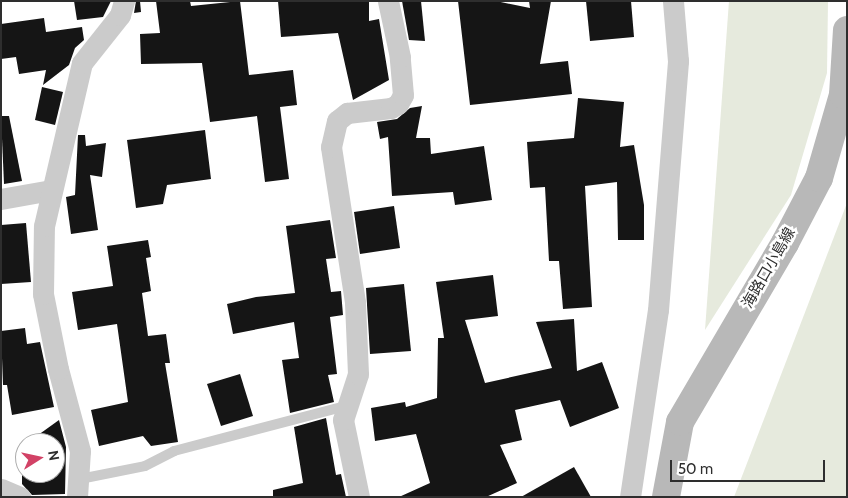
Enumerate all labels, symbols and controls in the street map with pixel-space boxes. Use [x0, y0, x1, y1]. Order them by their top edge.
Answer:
street label: 海路口小島線 [739, 225, 799, 311]
north arrow [15, 433, 65, 483]
text: N [44, 449, 64, 462]
scale bar [673, 450, 828, 482]
text: 50 m [678, 460, 713, 478]

